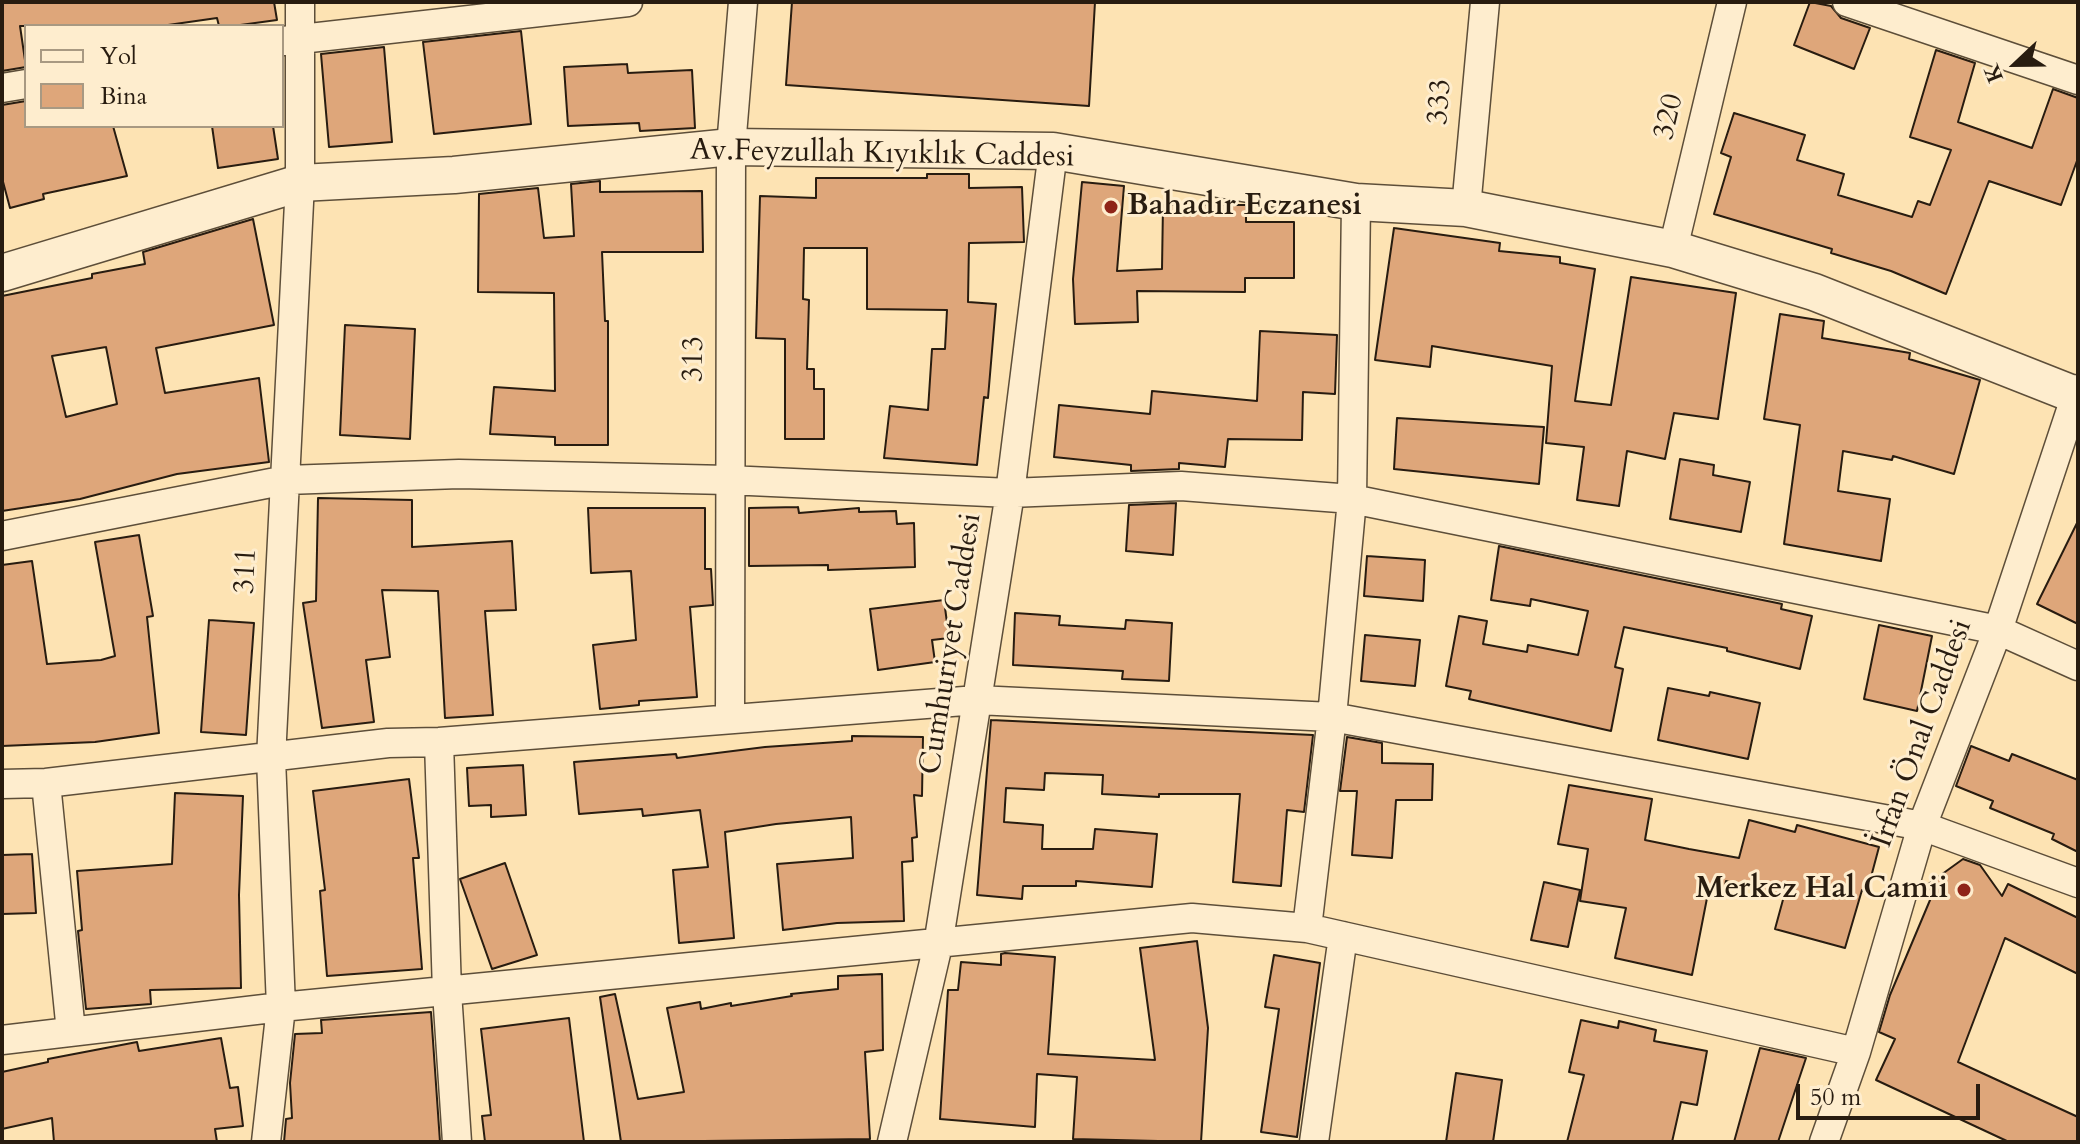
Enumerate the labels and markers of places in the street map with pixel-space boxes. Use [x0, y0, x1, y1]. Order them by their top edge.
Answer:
place label: Bahadır Eczanesi [1127, 189, 1362, 225]
marker: Bahadır Eczanesi [1102, 198, 1120, 216]
place label: Merkez Hal Camii [1695, 872, 1948, 908]
marker: Merkez Hal Camii [1955, 881, 1973, 899]

